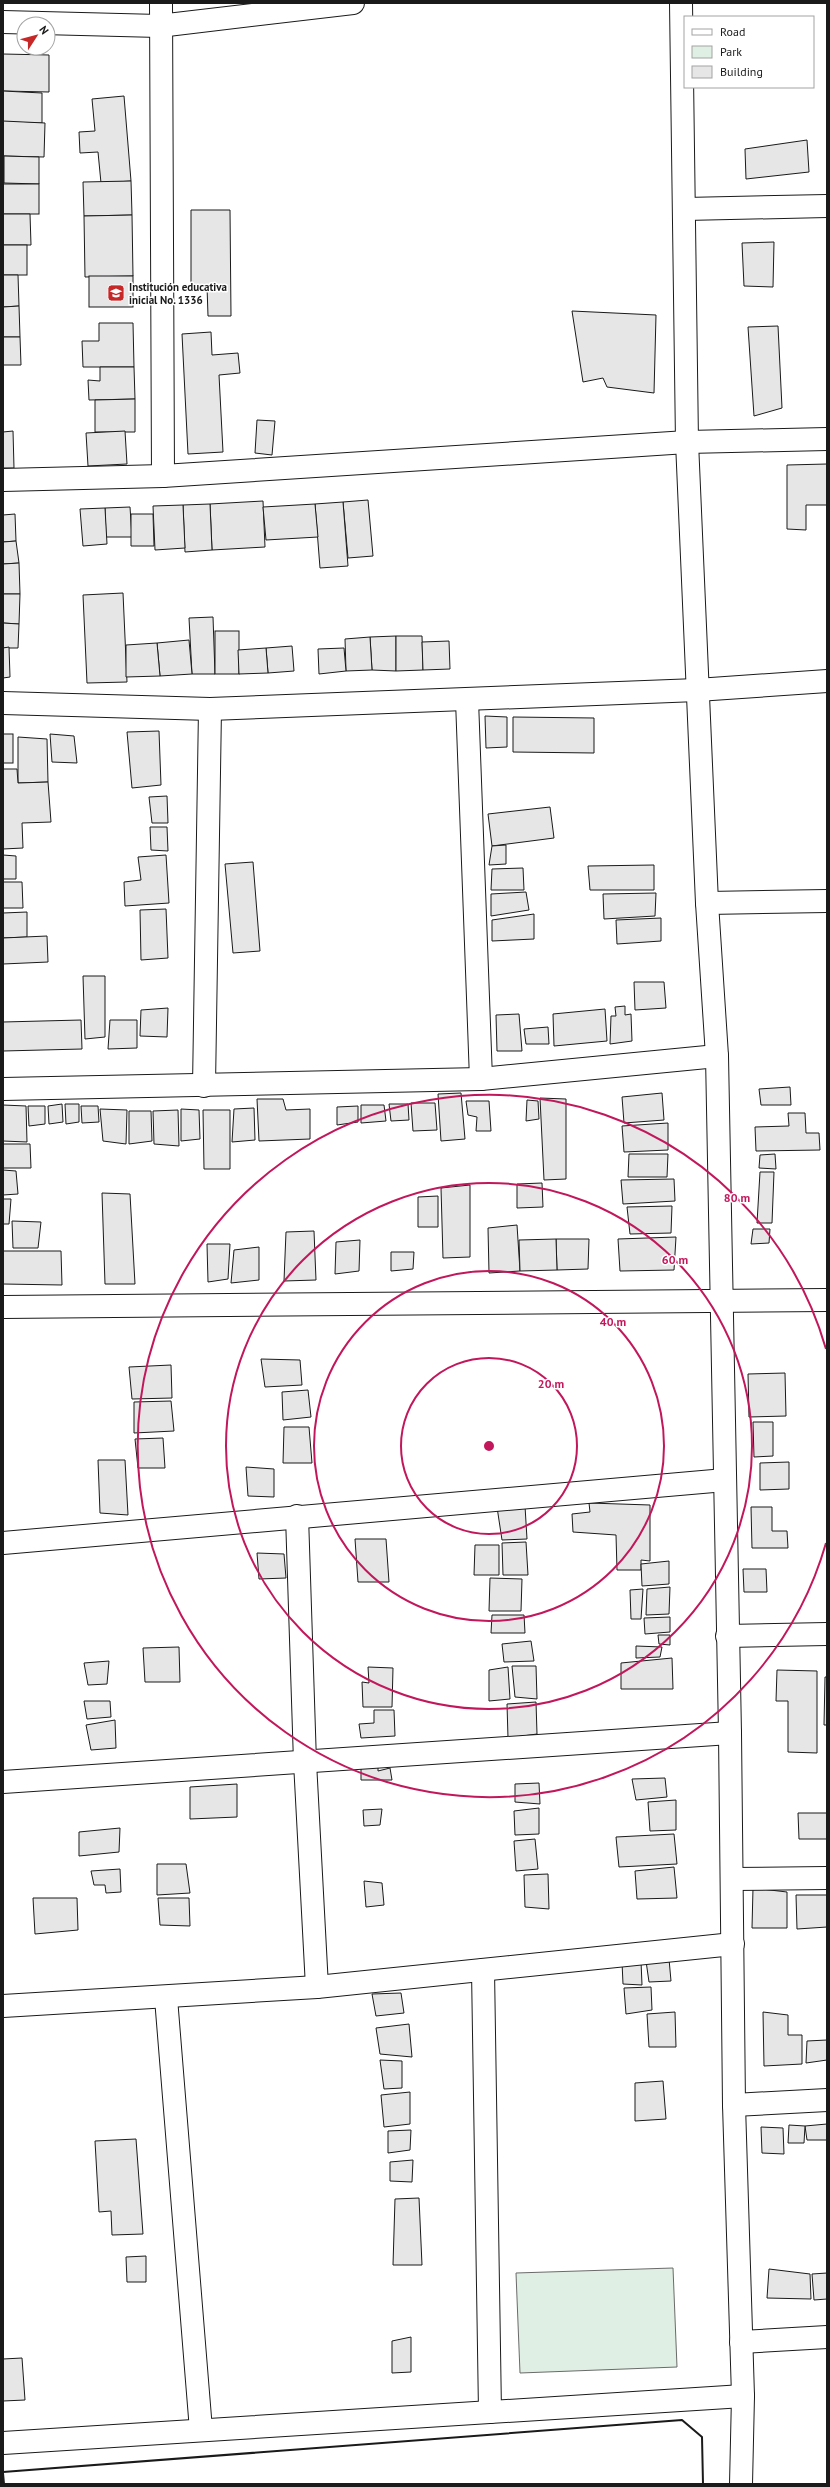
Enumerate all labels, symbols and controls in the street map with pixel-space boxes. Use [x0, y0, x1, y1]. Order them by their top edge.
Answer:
north arrow [16, 16, 56, 56]
legend [684, 16, 814, 88]
text: N [36, 23, 52, 37]
text: Road [720, 24, 745, 39]
text: Park [720, 44, 742, 59]
text: Building [720, 64, 763, 79]
place label: Institución educativa inicial No. 1336 [129, 280, 227, 307]
school or university icon: Institución educativa inicial No. 1336 [106, 283, 126, 303]
text: 80 m [724, 1190, 750, 1205]
text: 60 m [662, 1252, 688, 1267]
text: 40 m [600, 1314, 626, 1329]
text: 20 m [538, 1376, 564, 1391]
centre of rings [482, 1439, 496, 1453]

